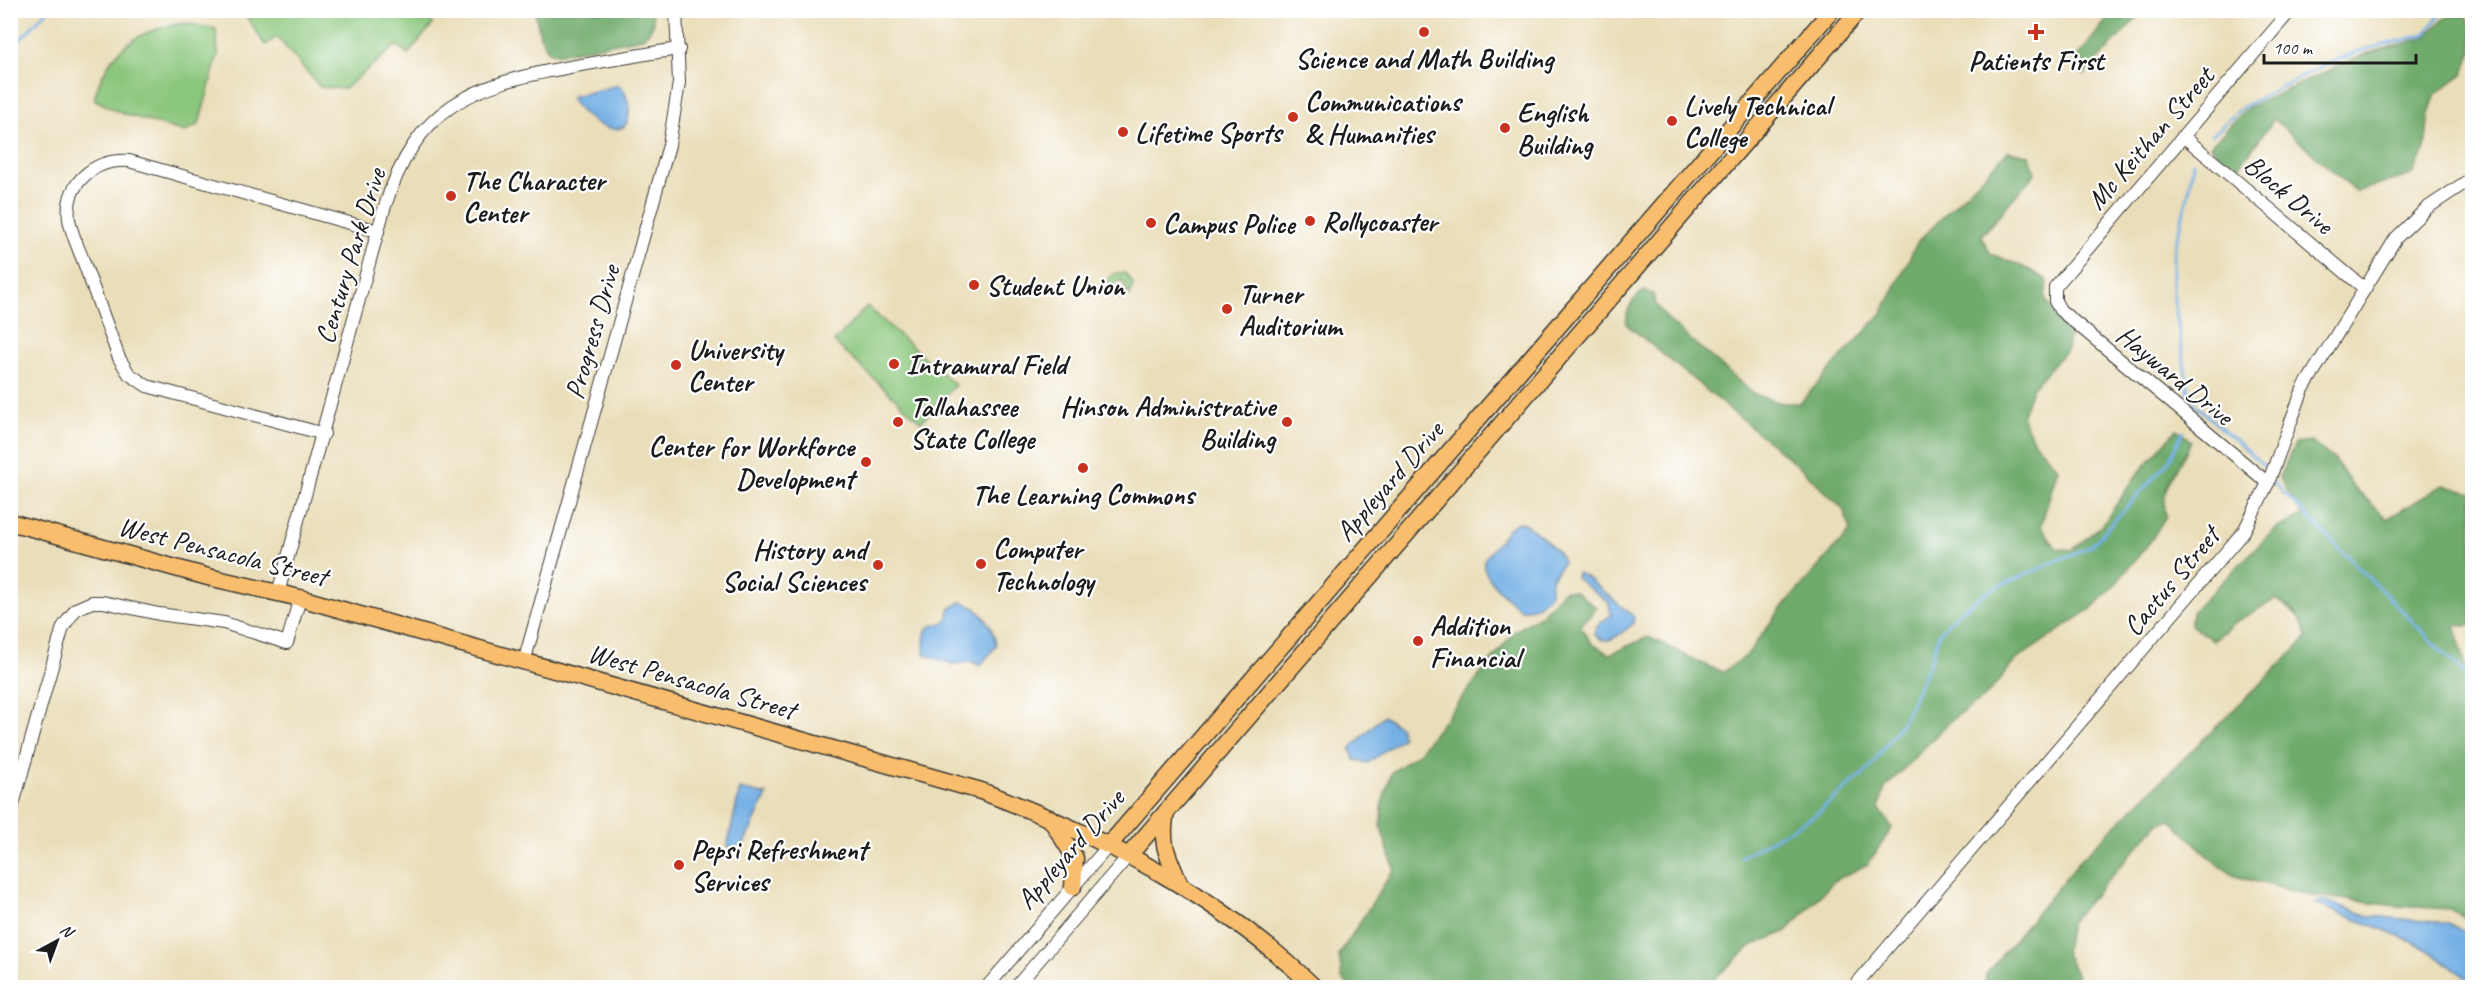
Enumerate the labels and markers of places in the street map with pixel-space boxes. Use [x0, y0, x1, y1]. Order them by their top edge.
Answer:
marker: Patients First [2027, 23, 2045, 41]
marker: Science and Math Building [1417, 25, 1431, 39]
place label: Science and Math Building [1295, 41, 1556, 76]
place label: Patients First [1968, 43, 2106, 78]
place label: Communications & Humanities [1305, 84, 1464, 151]
place label: Lively Technical College [1684, 88, 1836, 155]
place label: English Building [1517, 95, 1594, 162]
marker: Communications & Humanities [1286, 110, 1300, 124]
marker: Lively Technical College [1665, 114, 1679, 128]
place label: Lifetime Sports [1135, 115, 1284, 150]
marker: English Building [1498, 121, 1512, 135]
marker: Lifetime Sports [1116, 125, 1130, 139]
place label: The Character Center [463, 163, 608, 230]
marker: The Character Center [444, 189, 458, 203]
place label: Rollycoaster [1322, 204, 1440, 239]
place label: Campus Police [1163, 206, 1297, 241]
marker: Rollycoaster [1303, 214, 1317, 228]
marker: Campus Police [1144, 216, 1158, 230]
place label: Student Union [986, 268, 1127, 303]
place label: Turner Auditorium [1239, 276, 1344, 343]
marker: Student Union [967, 278, 981, 292]
marker: Turner Auditorium [1220, 302, 1234, 316]
place label: University Center [688, 332, 786, 399]
place label: Intramural Field [906, 347, 1071, 382]
marker: Intramural Field [887, 357, 901, 371]
marker: University Center [669, 358, 683, 372]
place label: Tallahassee State College [910, 389, 1037, 456]
place label: Hinson Administrative Building [1060, 389, 1278, 456]
marker: Tallahassee State College [891, 415, 905, 429]
marker: Hinson Administrative Building [1280, 415, 1294, 429]
place label: Center for Workforce Development [649, 429, 859, 496]
marker: Center for Workforce Development [859, 455, 873, 469]
marker: The Learning Commons [1076, 461, 1090, 475]
place label: The Learning Commons [972, 477, 1197, 512]
place label: Computer Technology [993, 531, 1097, 598]
place label: History and Social Sciences [722, 532, 871, 599]
marker: Computer Technology [974, 557, 988, 571]
marker: History and Social Sciences [871, 558, 885, 572]
place label: Addition Financial [1430, 608, 1526, 675]
marker: Addition Financial [1411, 634, 1425, 648]
place label: Pepsi Refreshment Services [691, 832, 872, 899]
marker: Pepsi Refreshment Services [672, 858, 686, 872]

